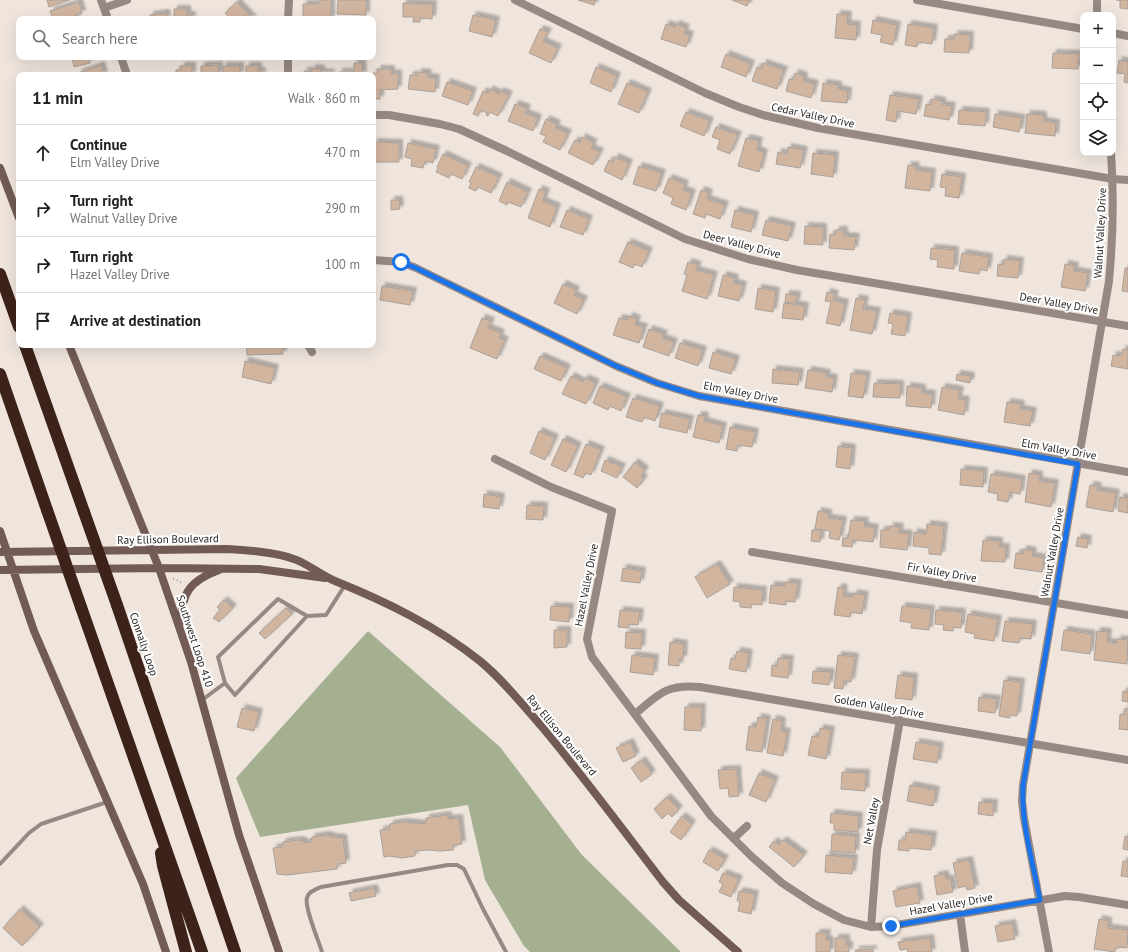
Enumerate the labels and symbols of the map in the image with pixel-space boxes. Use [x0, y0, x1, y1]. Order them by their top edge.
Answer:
street label: Cedar Valley Drive [770, 99, 856, 131]
street label: Walnut Valley Drive [1091, 187, 1109, 279]
street label: Deer Valley Drive [702, 227, 783, 261]
route start [392, 253, 410, 271]
street label: Deer Valley Drive [1018, 289, 1100, 317]
street label: Elm Valley Drive [702, 378, 780, 406]
street label: Elm Valley Drive [1020, 436, 1098, 463]
street label: Walnut Valley Drive [1037, 506, 1067, 598]
street label: Ray Ellison Boulevard [117, 531, 219, 547]
street label: Hazel Valley Drive [571, 542, 601, 628]
street label: Fir Valley Drive [906, 559, 978, 585]
street label: Southwest Loop 410 [174, 593, 216, 689]
street label: Connally Loop [127, 610, 161, 678]
street label: Golden Valley Drive [833, 691, 926, 721]
street label: Ray Ellison Boulevard [524, 692, 600, 778]
street label: Net Valley [860, 796, 882, 846]
street label: Hazel Valley Drive [908, 890, 994, 918]
route end [882, 917, 900, 935]

